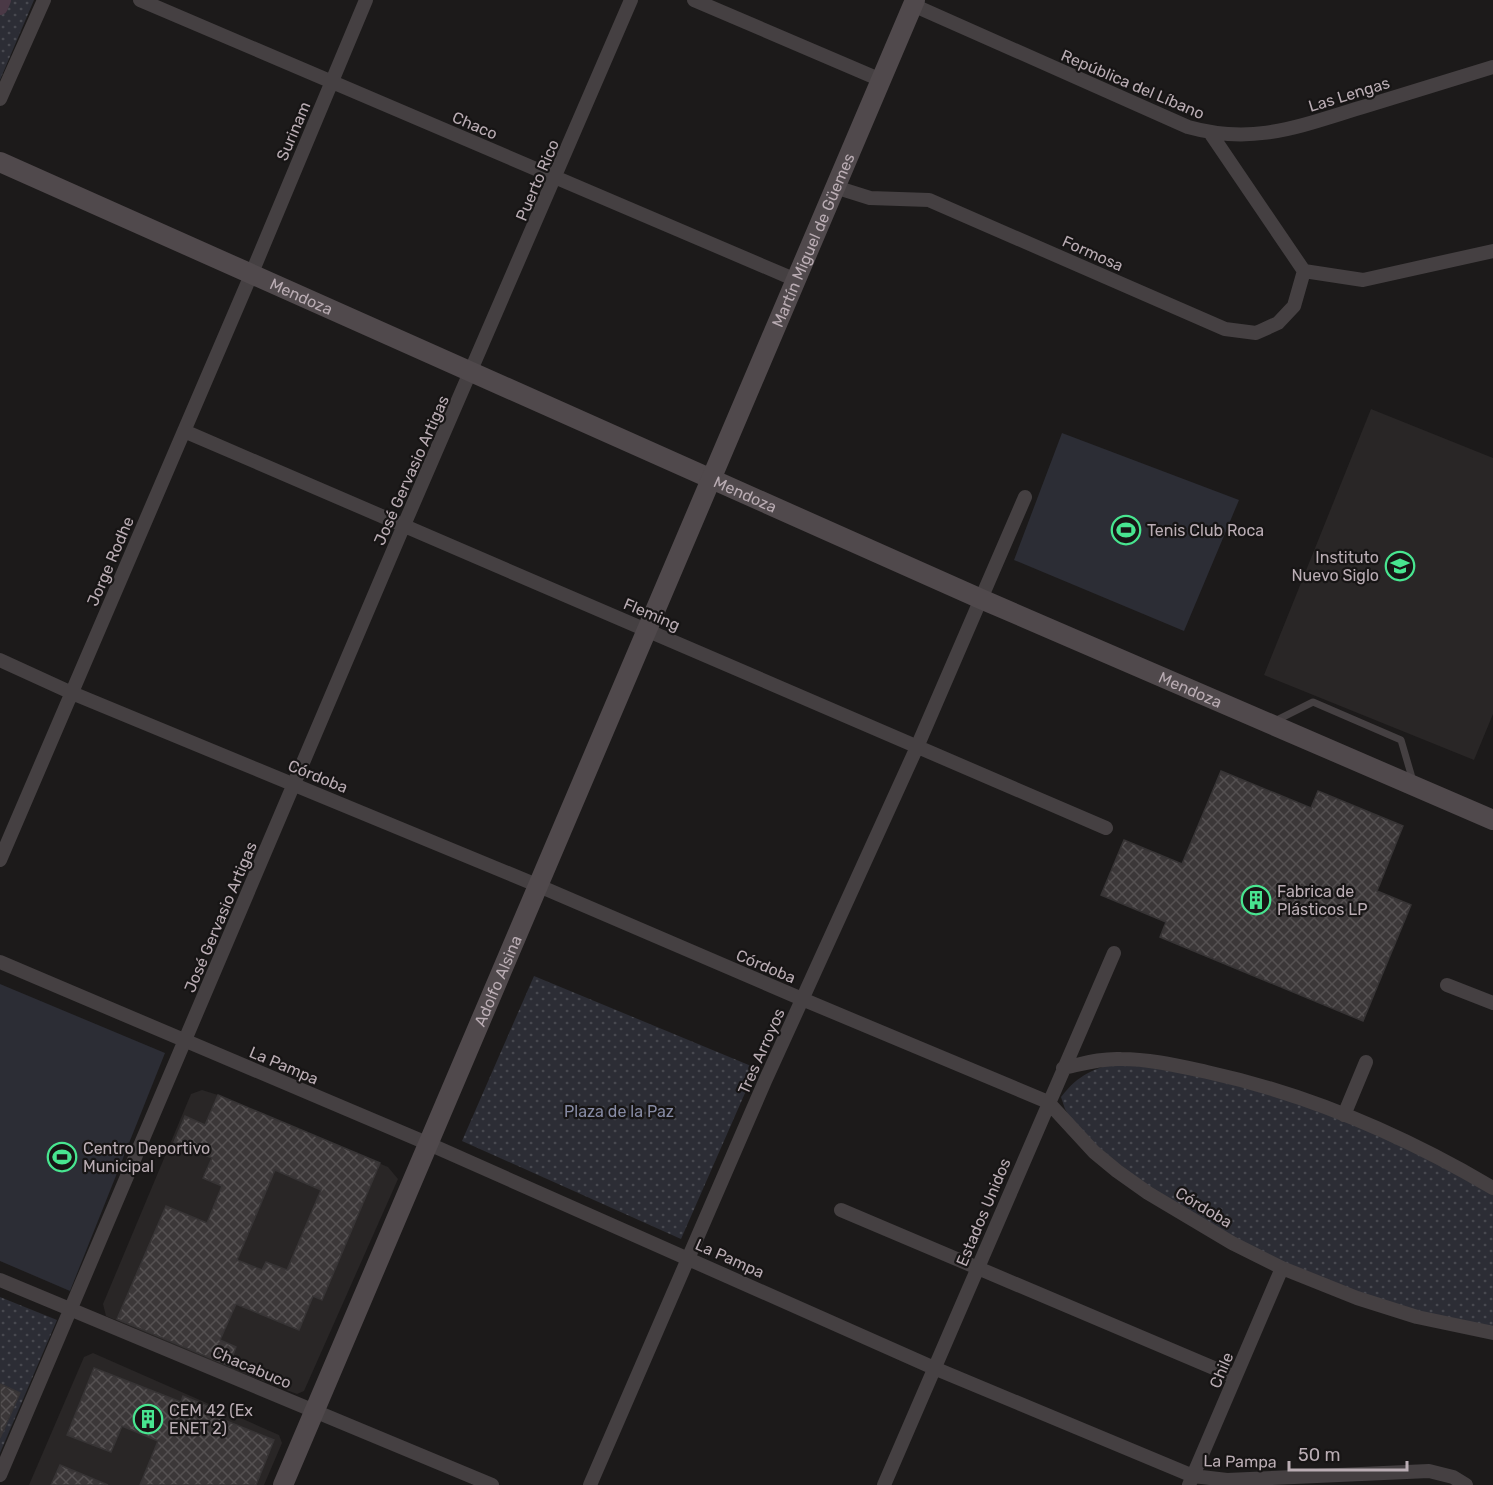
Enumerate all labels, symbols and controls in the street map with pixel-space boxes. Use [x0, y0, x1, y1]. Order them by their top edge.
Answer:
street label: República del Líbano [1058, 46, 1207, 123]
street label: Las Lengas [1306, 73, 1392, 116]
street label: Surinam [273, 99, 314, 164]
street label: Chaco [449, 107, 500, 143]
street label: Puerto Rico [512, 137, 563, 224]
street label: Martín Miguel de Güemes [768, 150, 859, 330]
street label: Formosa [1059, 232, 1126, 275]
street label: Mendoza [267, 274, 336, 319]
street label: José Gervasio Artigas [370, 392, 453, 548]
street label: Mendoza [711, 472, 780, 517]
street label: Jorge Rodhe [83, 514, 138, 609]
sports icon: Tenis Club Roca [1110, 514, 1142, 546]
place label: Tenis Club Roca [1147, 521, 1264, 540]
place label: Instituto Nuevo Siglo [1291, 548, 1379, 585]
school or university icon: Instituto Nuevo Siglo [1384, 550, 1416, 582]
street label: Fleming [621, 594, 683, 635]
street label: Mendoza [1156, 668, 1225, 712]
street label: Córdoba [285, 756, 350, 797]
street label: José Gervasio Artigas [180, 839, 261, 995]
place label: Fabrica de Plásticos LP [1277, 882, 1368, 919]
building icon: Fabrica de Plásticos LP [1240, 884, 1272, 916]
street label: Adolfo Alsina [470, 933, 526, 1029]
street label: Córdoba [733, 945, 798, 987]
street label: Tres Arroyos [734, 1005, 789, 1097]
street label: La Pampa [246, 1042, 321, 1089]
park label: Plaza de la Paz [564, 1102, 674, 1121]
place label: Centro Deportivo Municipal [83, 1139, 210, 1176]
sports icon: Centro Deportivo Municipal [46, 1141, 78, 1173]
street label: Estados Unidos [952, 1155, 1015, 1269]
street label: Córdoba [1172, 1183, 1236, 1232]
street label: La Pampa [692, 1235, 767, 1282]
street label: Chacabuco [209, 1342, 294, 1393]
street label: Chile [1205, 1349, 1237, 1391]
place label: CEM 42 (Ex ENET 2) [169, 1401, 253, 1438]
building icon: CEM 42 (Ex ENET 2) [132, 1403, 164, 1435]
scale bar [1289, 1434, 1408, 1472]
text: 50 m [1298, 1444, 1341, 1466]
street label: La Pampa [1203, 1451, 1277, 1472]

